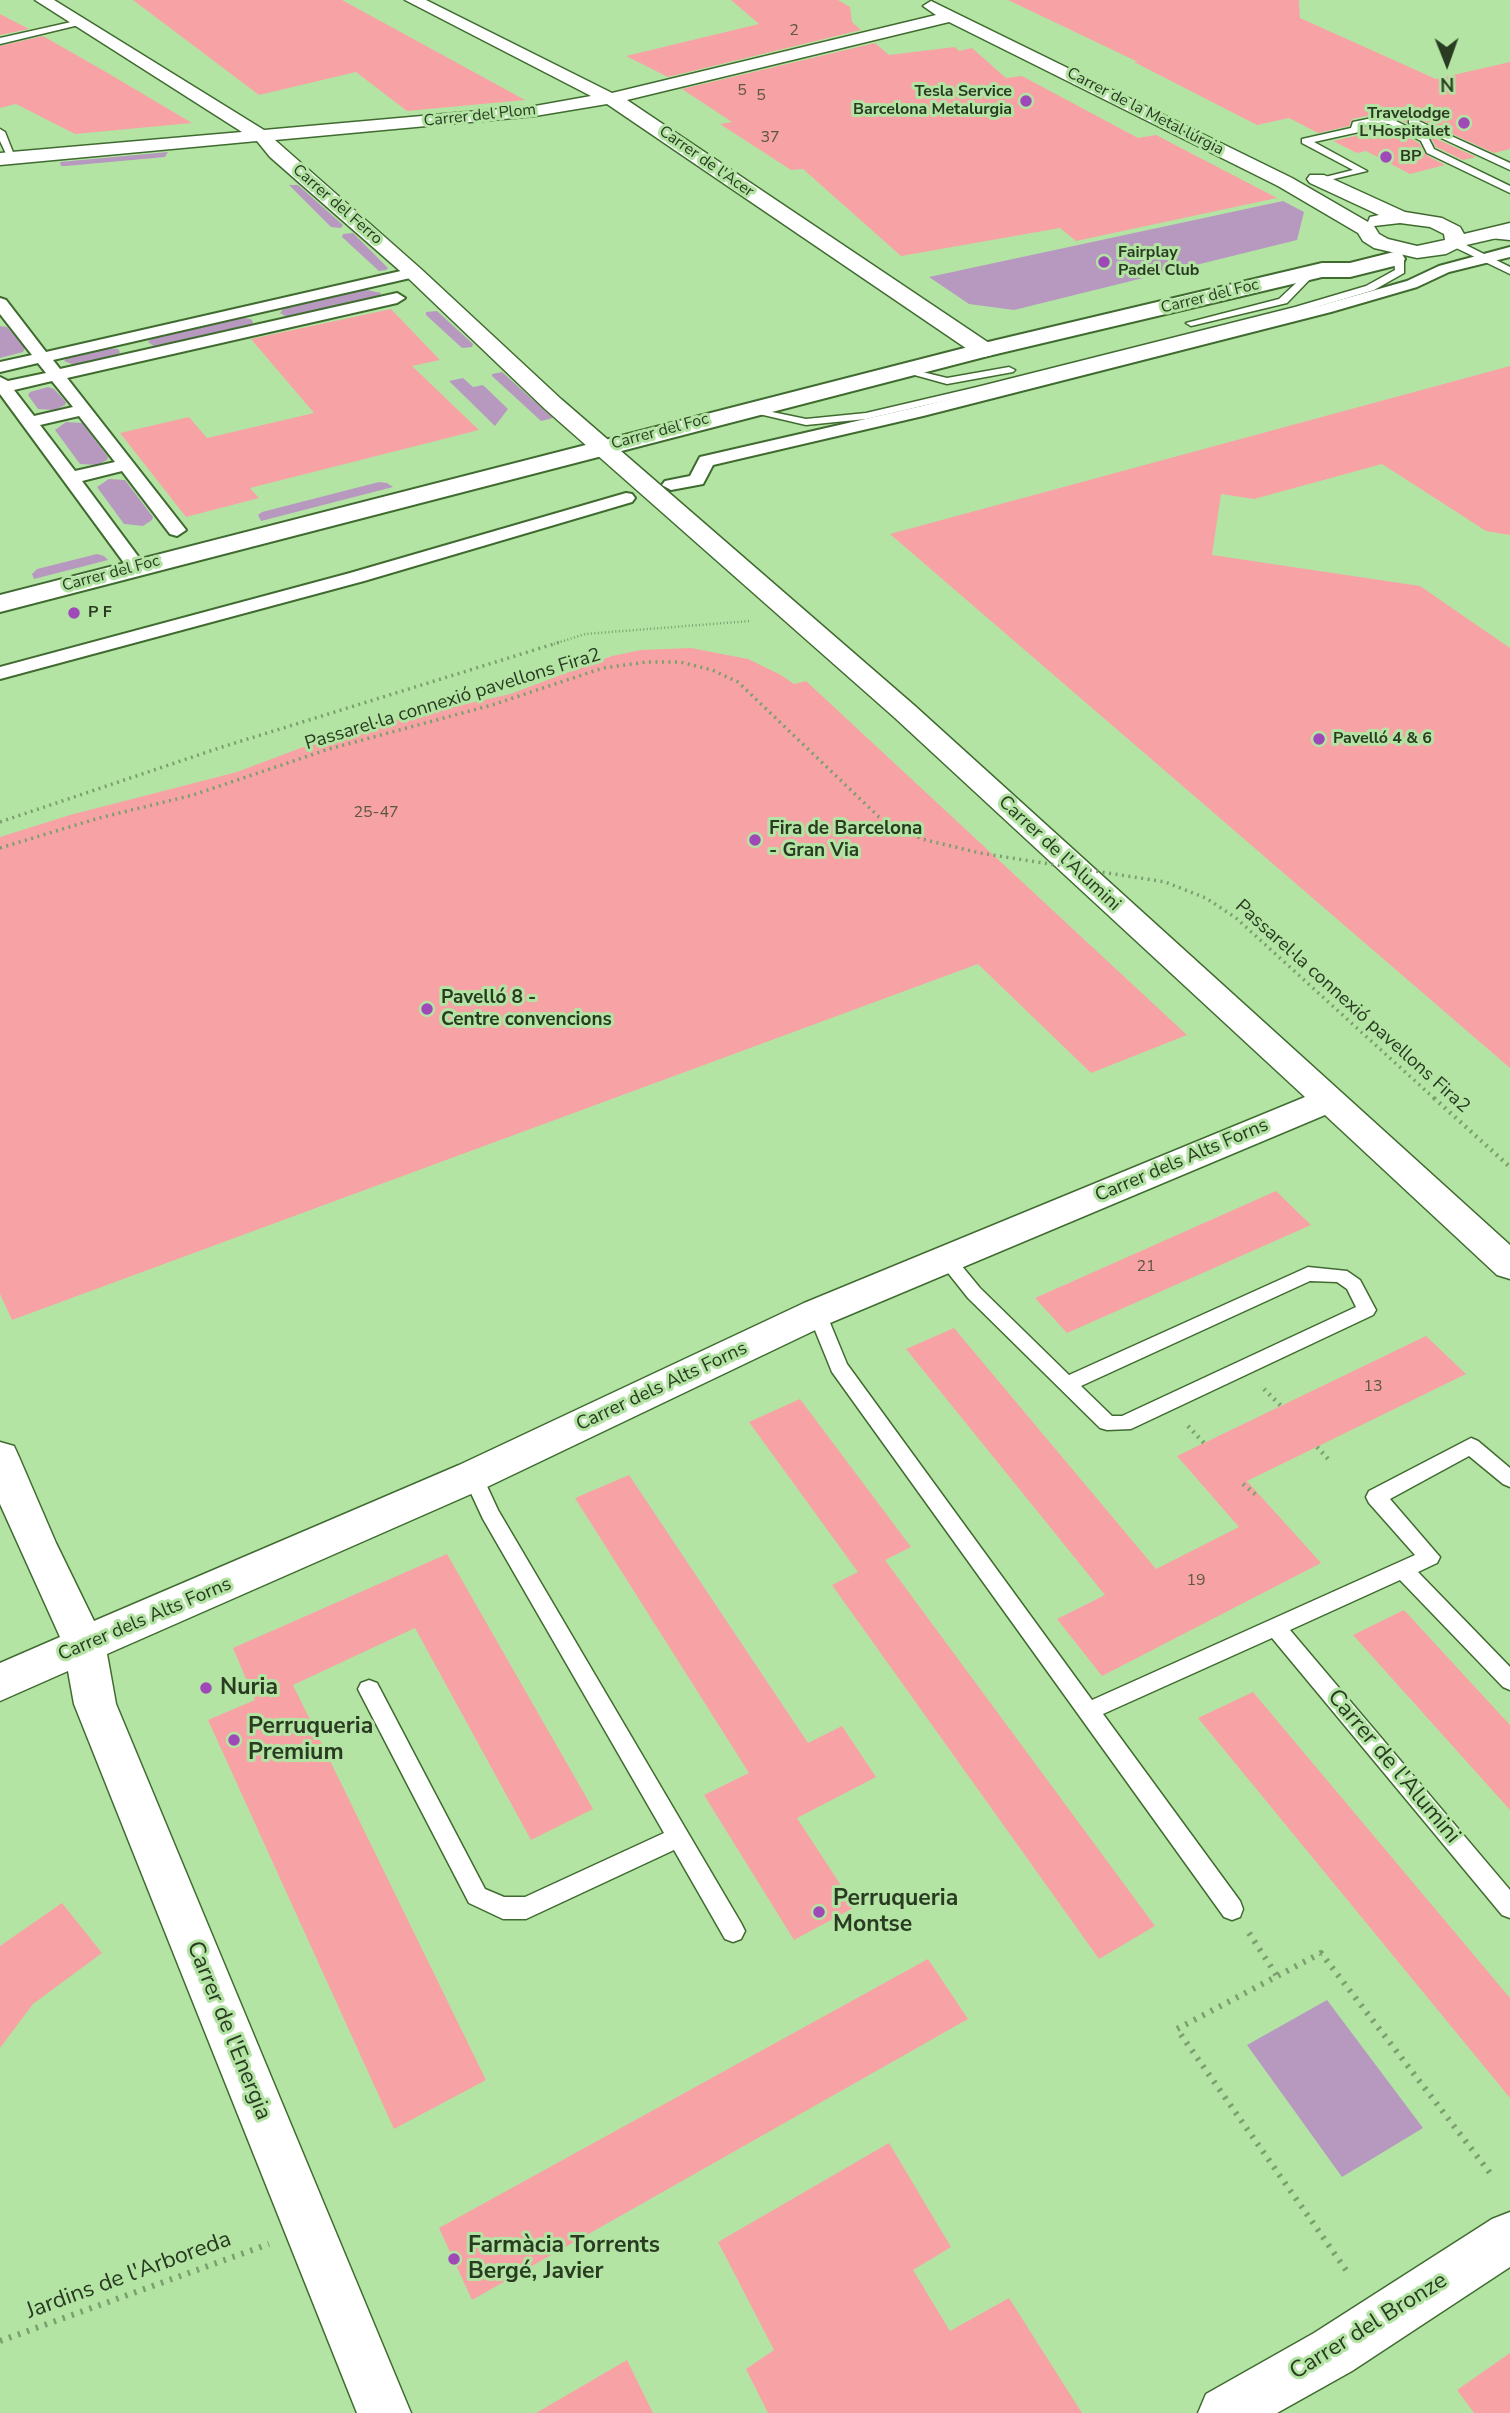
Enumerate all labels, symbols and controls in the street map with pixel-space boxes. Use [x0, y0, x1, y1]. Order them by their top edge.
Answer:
house number: 2 [789, 21, 799, 41]
north arrow [1412, 28, 1482, 98]
street label: Carrer de la Metal·lúrgia [1063, 64, 1227, 160]
text: N [1440, 71, 1455, 97]
house number: 5 [737, 81, 747, 101]
place label: Tesla Service Barcelona Metalurgia [853, 82, 1012, 120]
house number: 5 [756, 86, 766, 106]
marker: Tesla Service Barcelona Metalurgia [1018, 93, 1034, 109]
street label: Carrer del Plom [423, 101, 537, 131]
place label: Travelodge L'Hospitalet [1359, 104, 1450, 142]
marker: Travelodge L'Hospitalet [1456, 115, 1472, 131]
street label: Carrer de l'Acer [655, 122, 757, 202]
house number: 37 [760, 128, 780, 148]
place label: BP [1400, 147, 1421, 167]
marker: BP [1378, 149, 1394, 165]
street label: Carrer del Ferro [288, 161, 386, 249]
place label: Fairplay Padel Club [1118, 243, 1199, 281]
marker: Fairplay Padel Club [1096, 254, 1112, 270]
street label: Carrer del Foc [1159, 276, 1261, 318]
street label: Carrer del Foc [609, 410, 711, 454]
street label: Carrer del Foc [60, 552, 162, 596]
place label: P F [88, 603, 112, 623]
marker: P F [66, 605, 82, 621]
street label: Passarel·la connexió pavellons Fira2 [302, 644, 604, 756]
place label: Pavelló 4 & 6 [1333, 729, 1432, 749]
marker: Pavelló 4 & 6 [1311, 731, 1327, 747]
street label: Carrer de l'Alumini [993, 791, 1125, 917]
house number: 25-47 [353, 803, 399, 823]
place label: Fira de Barcelona - Gran Via [769, 818, 922, 862]
marker: Fira de Barcelona - Gran Via [747, 832, 763, 848]
street label: Passarel·la connexió pavellons Fira2 [1230, 895, 1474, 1119]
place label: Pavelló 8 - Centre convencions [441, 987, 612, 1031]
marker: Pavelló 8 - Centre convencions [419, 1001, 435, 1017]
street label: Carrer dels Alts Forns [1092, 1114, 1272, 1208]
house number: 21 [1136, 1257, 1156, 1277]
street label: Carrer dels Alts Forns [573, 1337, 751, 1437]
house number: 13 [1363, 1377, 1383, 1397]
house number: 19 [1186, 1571, 1206, 1591]
street label: Carrer dels Alts Forns [55, 1573, 235, 1667]
place label: Nuria [220, 1674, 278, 1702]
marker: Nuria [198, 1680, 214, 1696]
street label: Carrer de l'Alumini [1321, 1684, 1465, 1850]
place label: Perruqueria Premium [248, 1713, 373, 1767]
marker: Perruqueria Premium [226, 1732, 242, 1748]
place label: Perruqueria Montse [833, 1885, 958, 1939]
marker: Perruqueria Montse [811, 1904, 827, 1920]
street label: Carrer de l'Energia [180, 1938, 276, 2124]
street label: Jardins de l'Arboreda [23, 2226, 235, 2326]
place label: Farmàcia Torrents Bergé, Javier [468, 2232, 660, 2286]
marker: Farmàcia Torrents Bergé, Javier [446, 2251, 462, 2267]
street label: Carrer del Bronze [1285, 2267, 1453, 2387]

